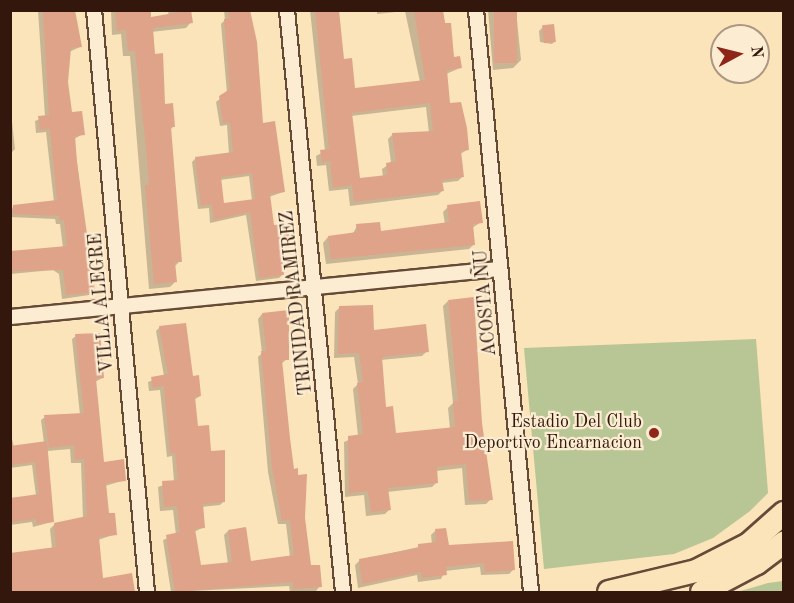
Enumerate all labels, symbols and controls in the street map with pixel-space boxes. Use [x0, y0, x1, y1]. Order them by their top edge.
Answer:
north arrow [710, 24, 770, 84]
text: N [747, 45, 765, 59]
street label: TRINIDAD RAMIREZ [277, 210, 317, 396]
street label: VILLA ALEGRE [85, 232, 119, 374]
street label: ACOSTA ÑU [471, 249, 501, 357]
place label: Estadio Del Club Deportivo Encarnacion [464, 412, 642, 454]
marker: Estadio Del Club Deportivo Encarnacion [647, 426, 661, 440]

